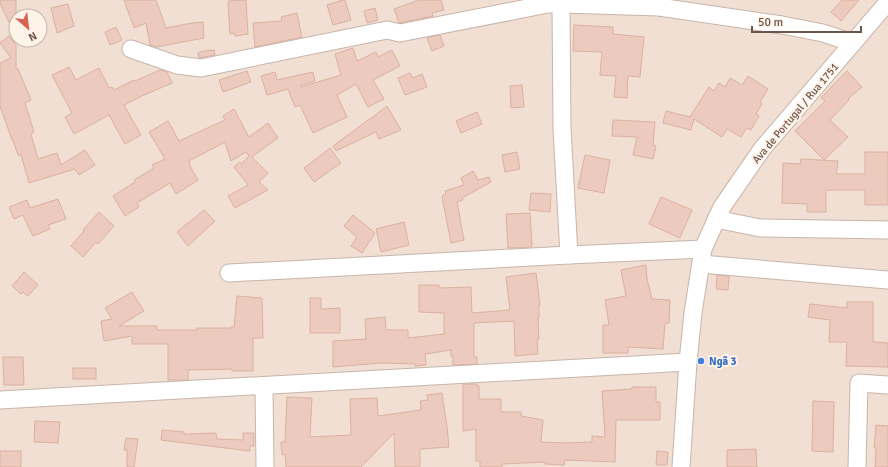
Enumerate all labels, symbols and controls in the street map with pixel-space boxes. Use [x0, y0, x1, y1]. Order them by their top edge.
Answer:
north arrow [8, 8, 48, 48]
scale bar [752, 8, 861, 34]
text: 50 m [758, 15, 783, 30]
text: N [26, 29, 39, 44]
street label: Ava de Portugal / Rua 1751 [749, 60, 841, 166]
place label: Ngã 3 [709, 355, 737, 368]
marker: Ngã 3 [696, 356, 706, 366]

